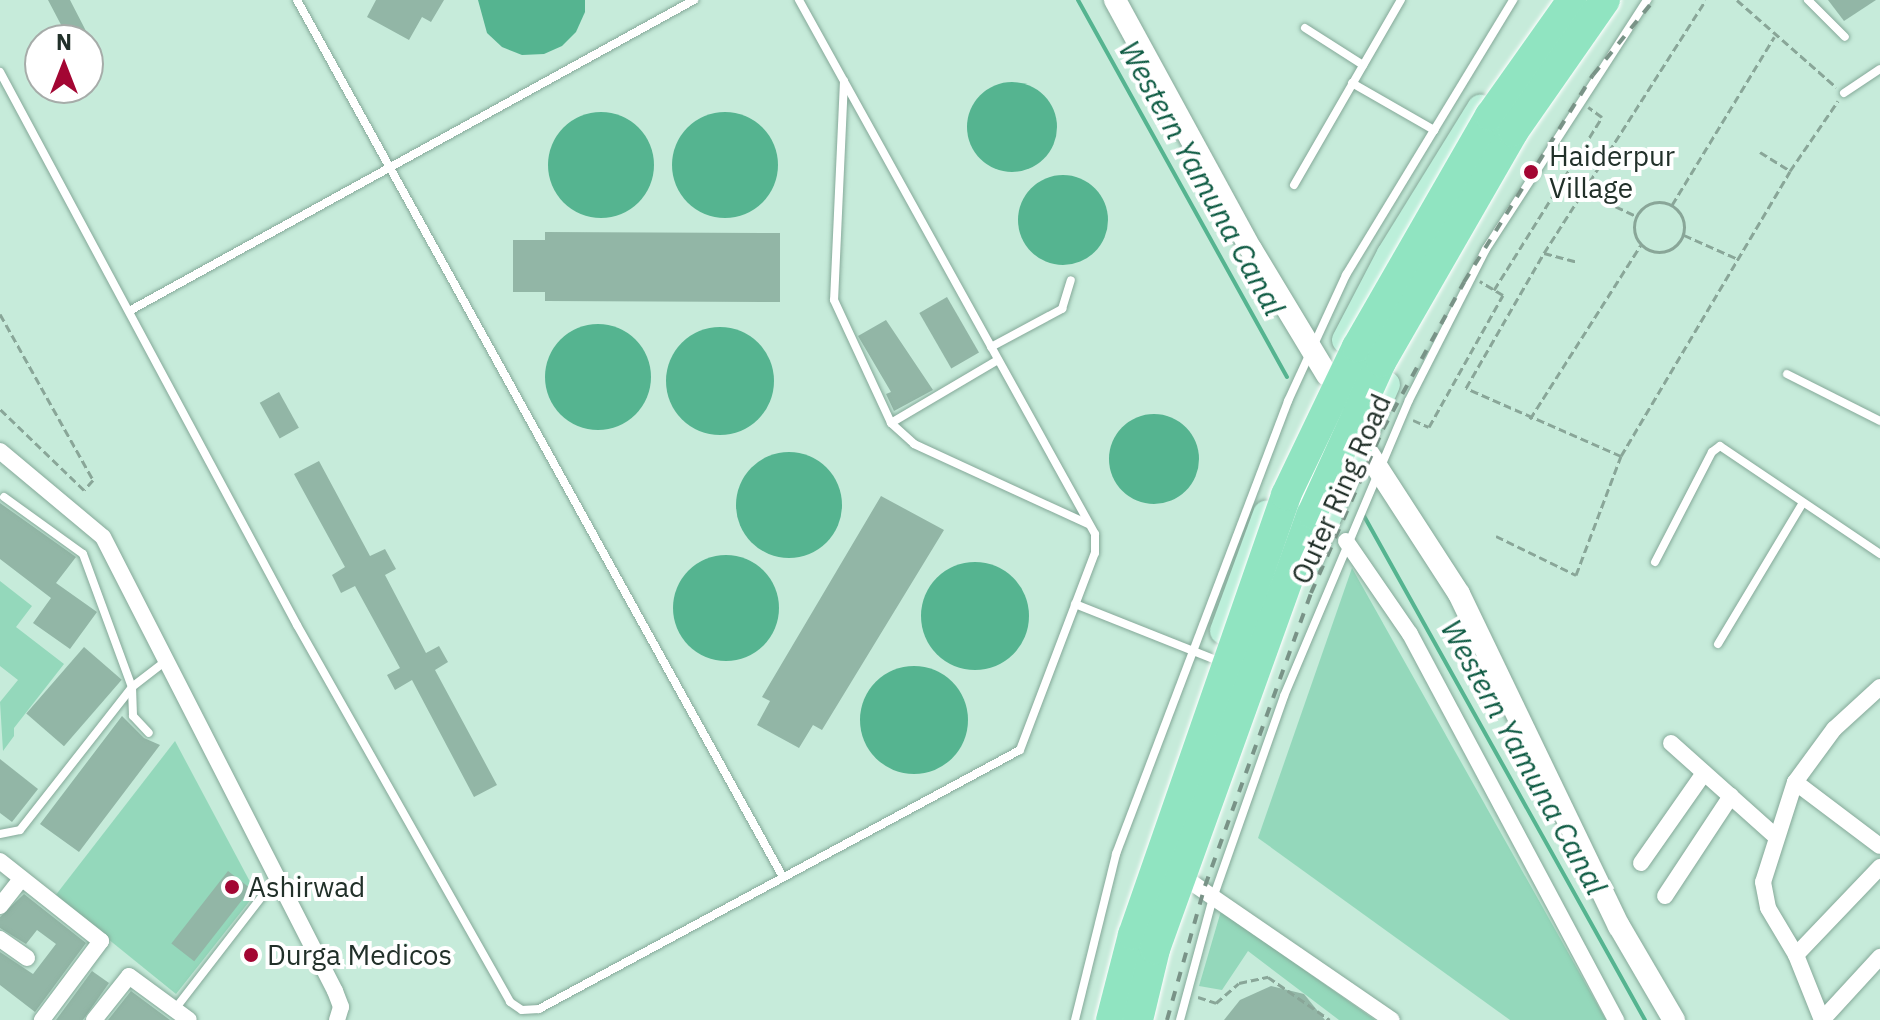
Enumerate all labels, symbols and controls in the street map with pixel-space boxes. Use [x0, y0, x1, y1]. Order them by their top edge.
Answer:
north arrow [24, 24, 104, 104]
text: N [56, 27, 72, 56]
water label: Western Yamuna Canal [1111, 34, 1293, 322]
place label: Haiderpur Village [1549, 139, 1675, 205]
marker: Haiderpur Village [1520, 161, 1542, 183]
street label: Outer Ring Road [1284, 389, 1398, 589]
water label: Western Yamuna Canal [1433, 613, 1615, 901]
place label: Ashirwad [248, 870, 365, 904]
marker: Ashirwad [223, 878, 241, 896]
place label: Durga Medicos [267, 938, 452, 972]
marker: Durga Medicos [242, 946, 260, 964]

